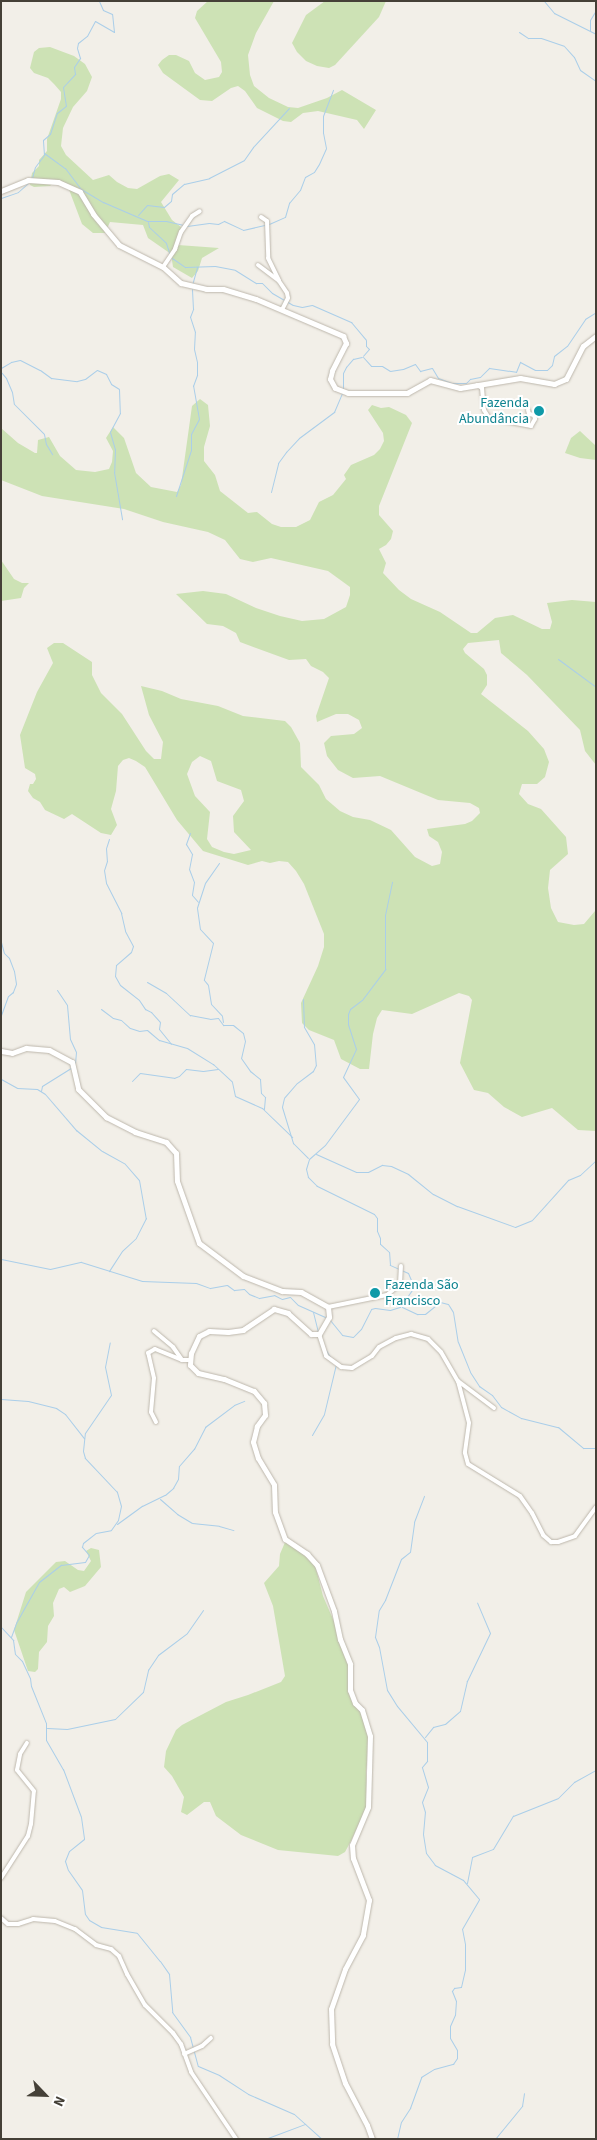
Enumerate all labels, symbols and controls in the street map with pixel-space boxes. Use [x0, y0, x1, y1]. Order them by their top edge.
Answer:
place label: Fazenda Abundância [459, 395, 529, 428]
marker: Fazenda Abundância [533, 405, 545, 417]
place label: Fazenda São Francisco [385, 1277, 459, 1310]
marker: Fazenda São Francisco [369, 1287, 381, 1299]
north arrow [20, 2070, 70, 2120]
text: N [48, 2093, 70, 2109]

